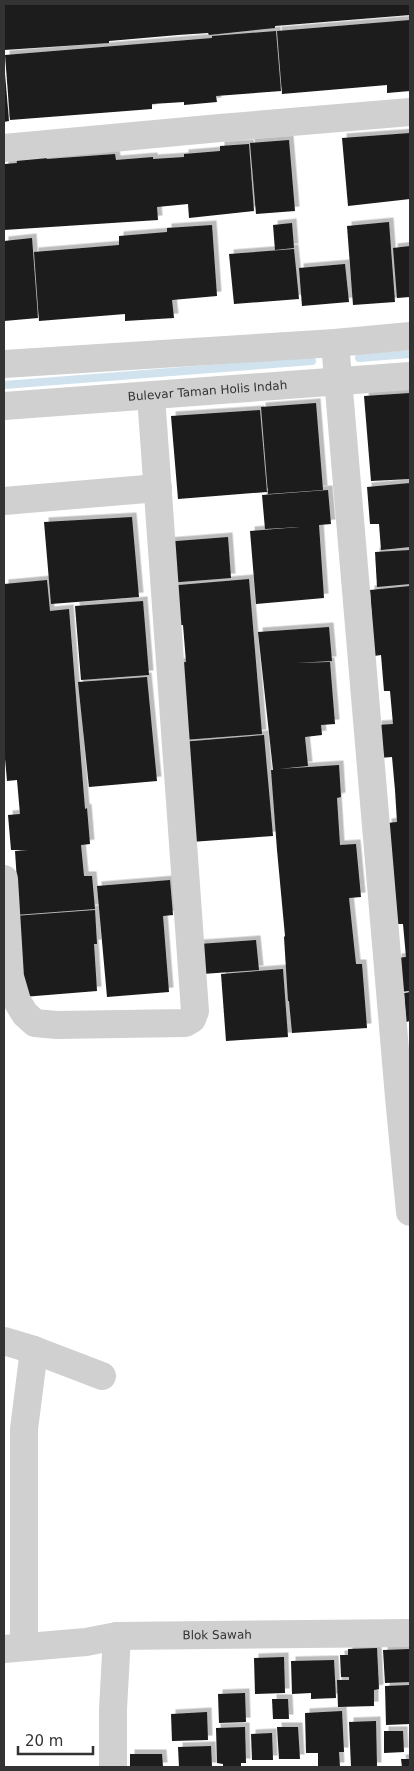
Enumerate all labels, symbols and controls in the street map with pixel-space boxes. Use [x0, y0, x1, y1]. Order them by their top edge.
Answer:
street label: Bulevar Taman Holis Indah [127, 378, 288, 404]
street label: Blok Sawah [182, 1628, 252, 1642]
scale bar [18, 1724, 92, 1756]
text: 20 m [25, 1732, 63, 1750]

